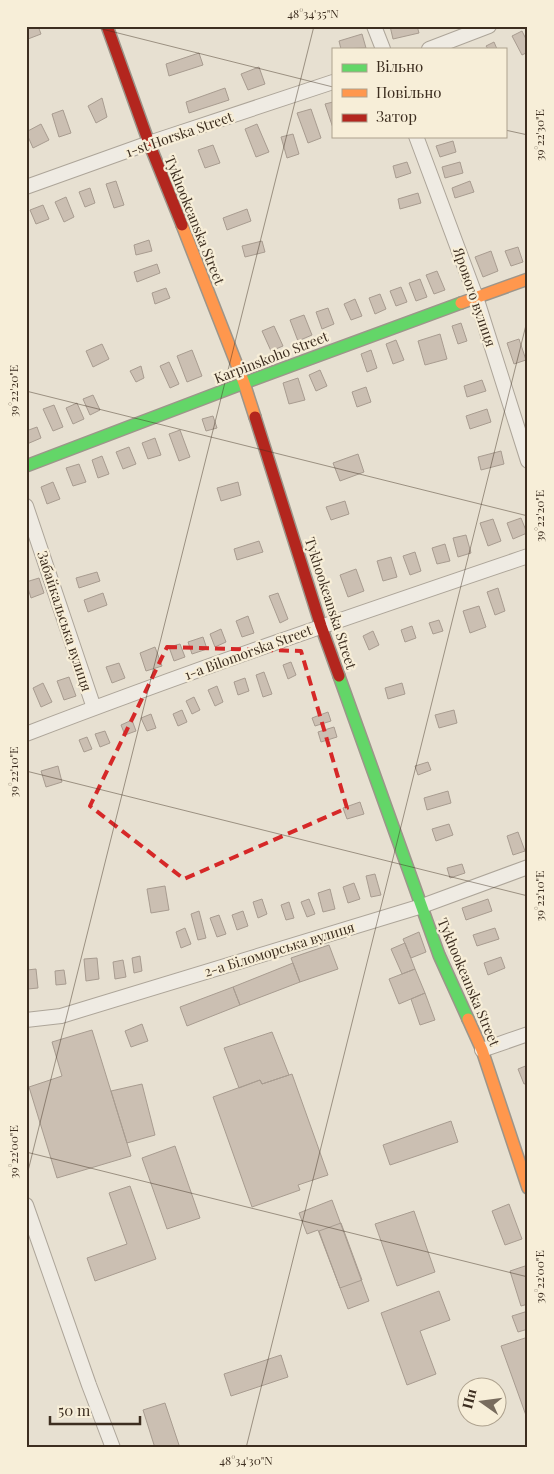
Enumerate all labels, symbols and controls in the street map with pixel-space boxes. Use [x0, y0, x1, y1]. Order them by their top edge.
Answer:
text: 48°34'35"N [287, 5, 339, 21]
legend [332, 48, 506, 138]
text: Вільно [376, 56, 423, 76]
text: Повільно [376, 82, 442, 102]
street label: 1-st Horska Street [123, 106, 236, 161]
text: Затор [376, 106, 417, 126]
text: 39°22'30"E [531, 109, 547, 161]
street label: Tykhookeanska Street [160, 153, 230, 288]
street label: Ярового вулиця [449, 244, 501, 350]
street label: Karpinskoho Street [211, 326, 332, 388]
text: 39°22'20"E [5, 365, 21, 417]
text: 39°22'20"E [531, 490, 547, 542]
street label: Tykhookeanska Street [301, 535, 362, 672]
street label: Забайкальська вулиця [33, 548, 97, 694]
street label: 1-a Bilomorska Street [182, 620, 315, 684]
text: 39°22'10"E [5, 747, 21, 797]
text: 39°22'10"E [531, 871, 547, 921]
street label: Tykhookeanska Street [433, 915, 505, 1050]
street label: 2-а Біломорська вулиця [201, 917, 357, 981]
text: 39°22'00"E [5, 1125, 21, 1179]
text: 39°22'00"E [531, 1250, 547, 1304]
north arrow [456, 1376, 506, 1426]
text: Пн [457, 1387, 481, 1411]
scale bar [50, 1394, 140, 1426]
text: 50 m [58, 1400, 91, 1420]
text: 48°34'30"N [219, 1452, 273, 1468]

